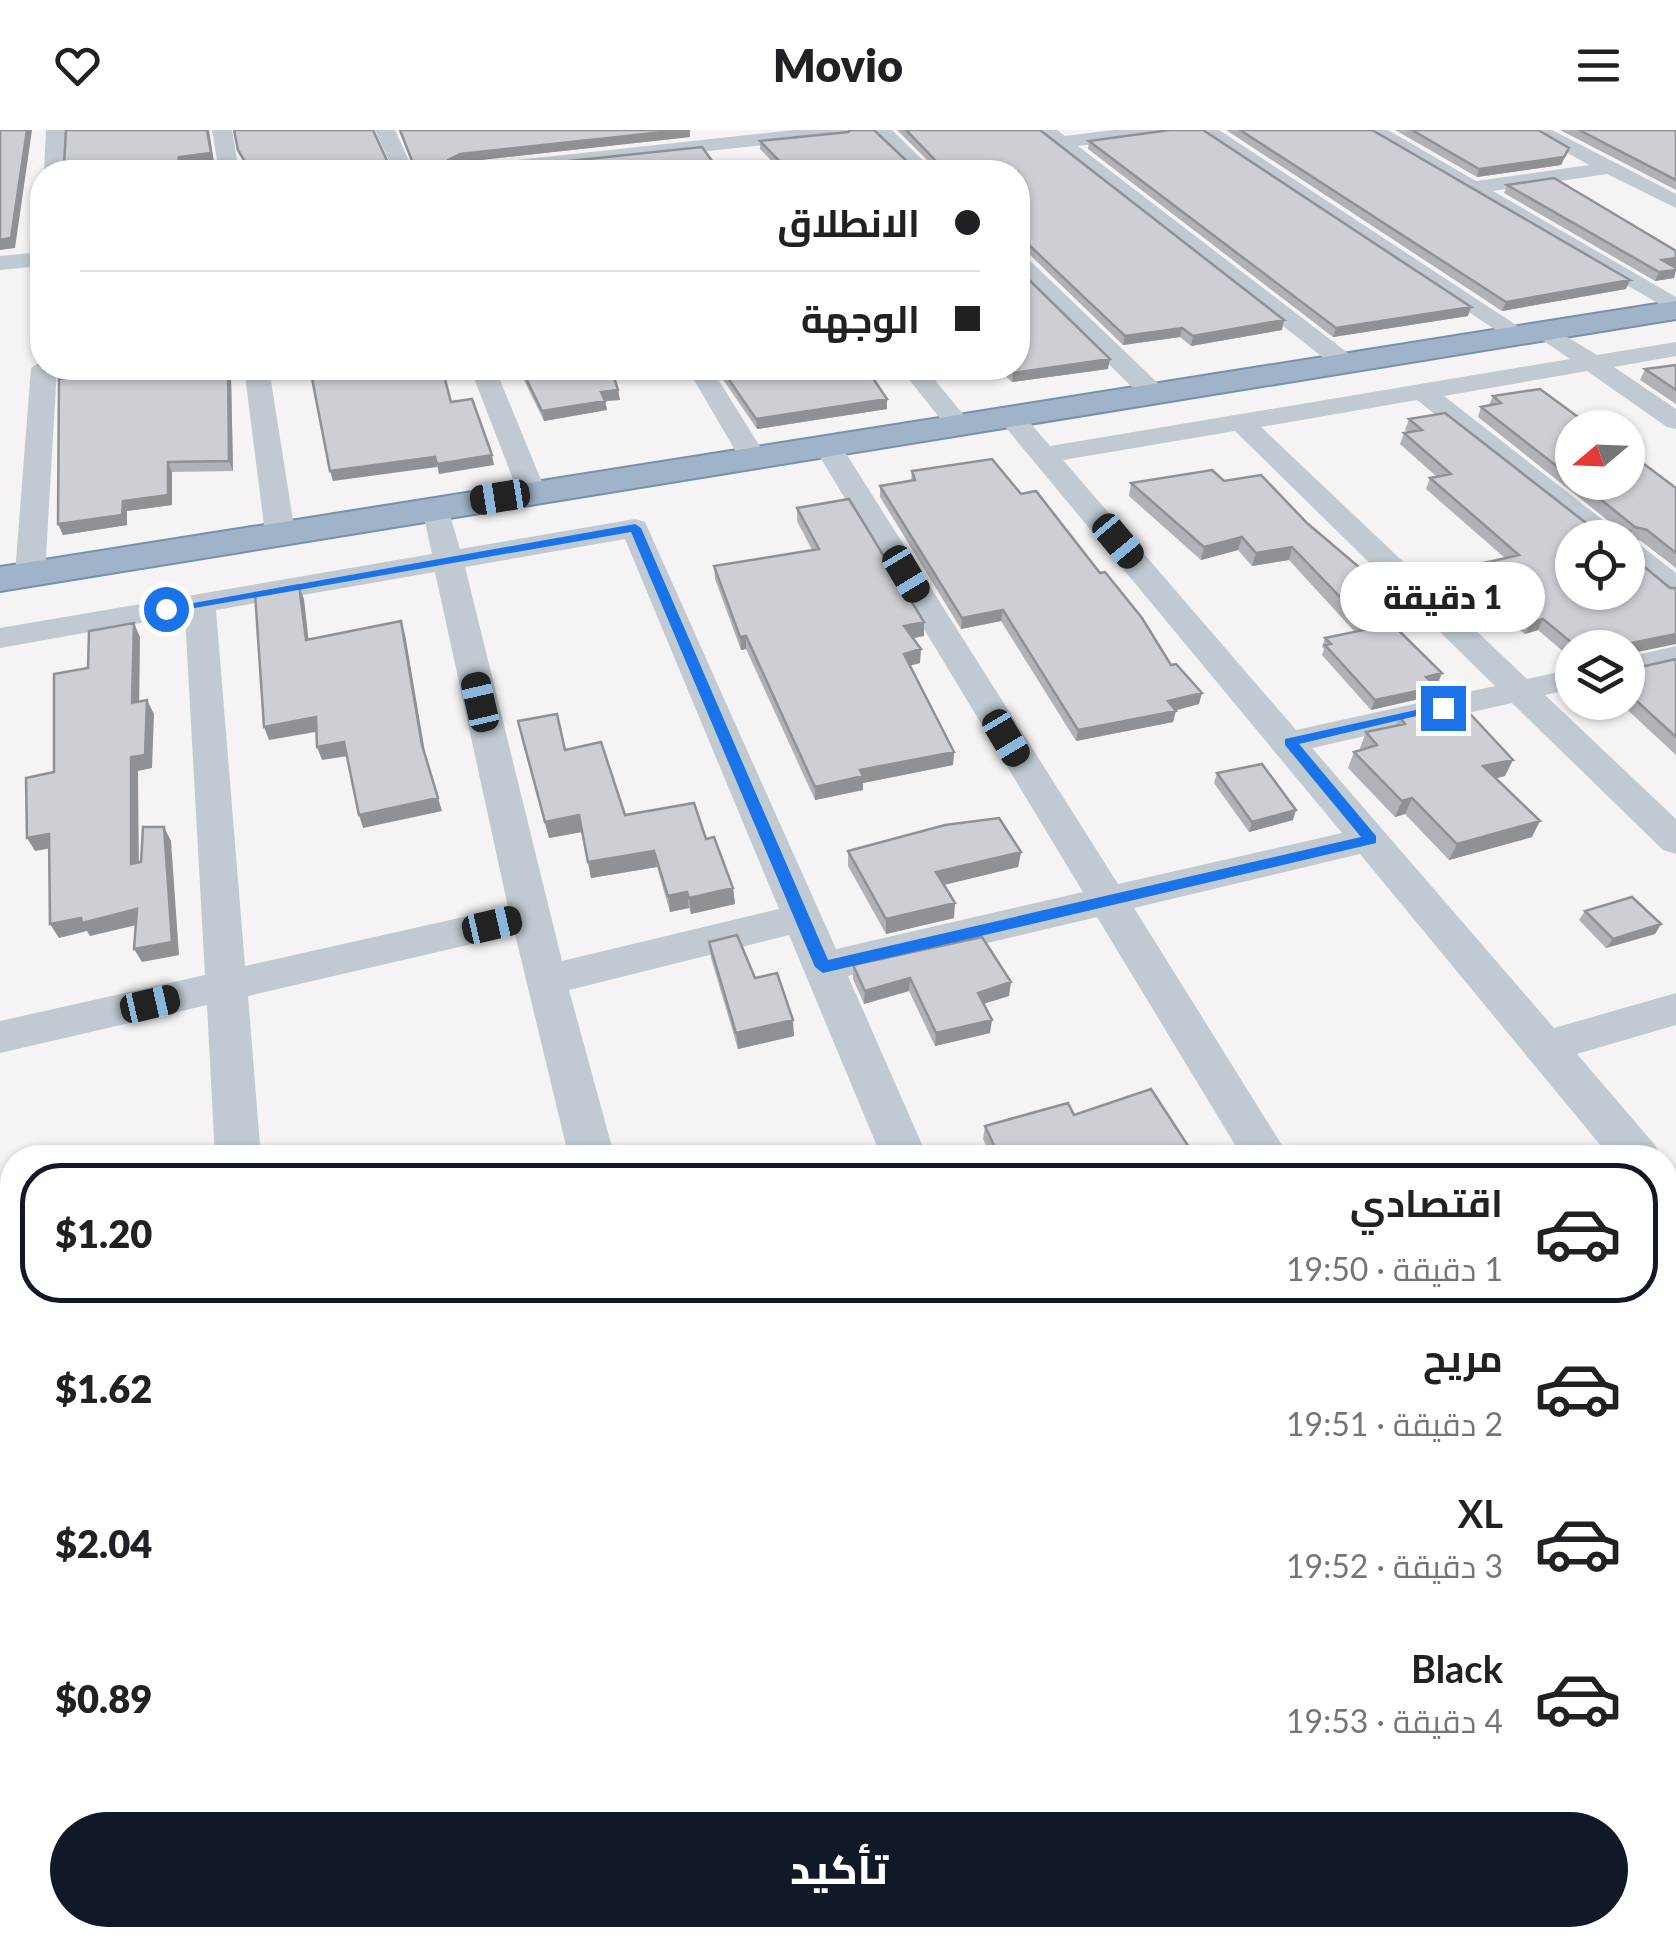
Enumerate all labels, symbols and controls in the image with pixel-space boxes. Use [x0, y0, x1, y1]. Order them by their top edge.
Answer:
icon: heart [50, 38, 105, 93]
text: Movio [773, 38, 903, 92]
icon: menu [1571, 38, 1626, 93]
text: الانطلاق [777, 199, 920, 245]
text: الوجهة [801, 295, 920, 341]
north arrow [1555, 410, 1645, 500]
map controls [1555, 410, 1645, 720]
car [468, 477, 532, 517]
car [1087, 508, 1149, 574]
button: locate [1555, 520, 1645, 610]
car [878, 541, 934, 607]
callout: 1 دقيقة [1340, 563, 1546, 633]
text: 1 دقيقة [1383, 577, 1502, 616]
route start [144, 587, 189, 632]
button: layers [1555, 630, 1645, 720]
car [459, 669, 501, 735]
route end [1421, 686, 1466, 731]
car [978, 705, 1034, 771]
car [459, 904, 525, 946]
car [117, 983, 183, 1025]
text: اقتصادي [1350, 1179, 1503, 1225]
icon: car [1533, 1188, 1623, 1278]
text: $1.20 [55, 1210, 152, 1256]
text: 1 دقيقة · 19:50 [1286, 1249, 1503, 1288]
text: مريح [1423, 1334, 1503, 1380]
icon: car [1533, 1343, 1623, 1433]
text: $1.62 [55, 1365, 152, 1411]
text: 2 دقيقة · 19:51 [1286, 1404, 1503, 1443]
text: XL [1458, 1490, 1503, 1536]
icon: car [1533, 1498, 1623, 1588]
text: $2.04 [55, 1520, 152, 1566]
text: 3 دقيقة · 19:52 [1286, 1546, 1503, 1585]
text: Black [1411, 1645, 1503, 1691]
icon: car [1533, 1653, 1623, 1743]
text: $0.89 [55, 1675, 152, 1721]
text: 4 دقيقة · 19:53 [1286, 1701, 1503, 1740]
button: تأكيد [50, 1812, 1628, 1927]

